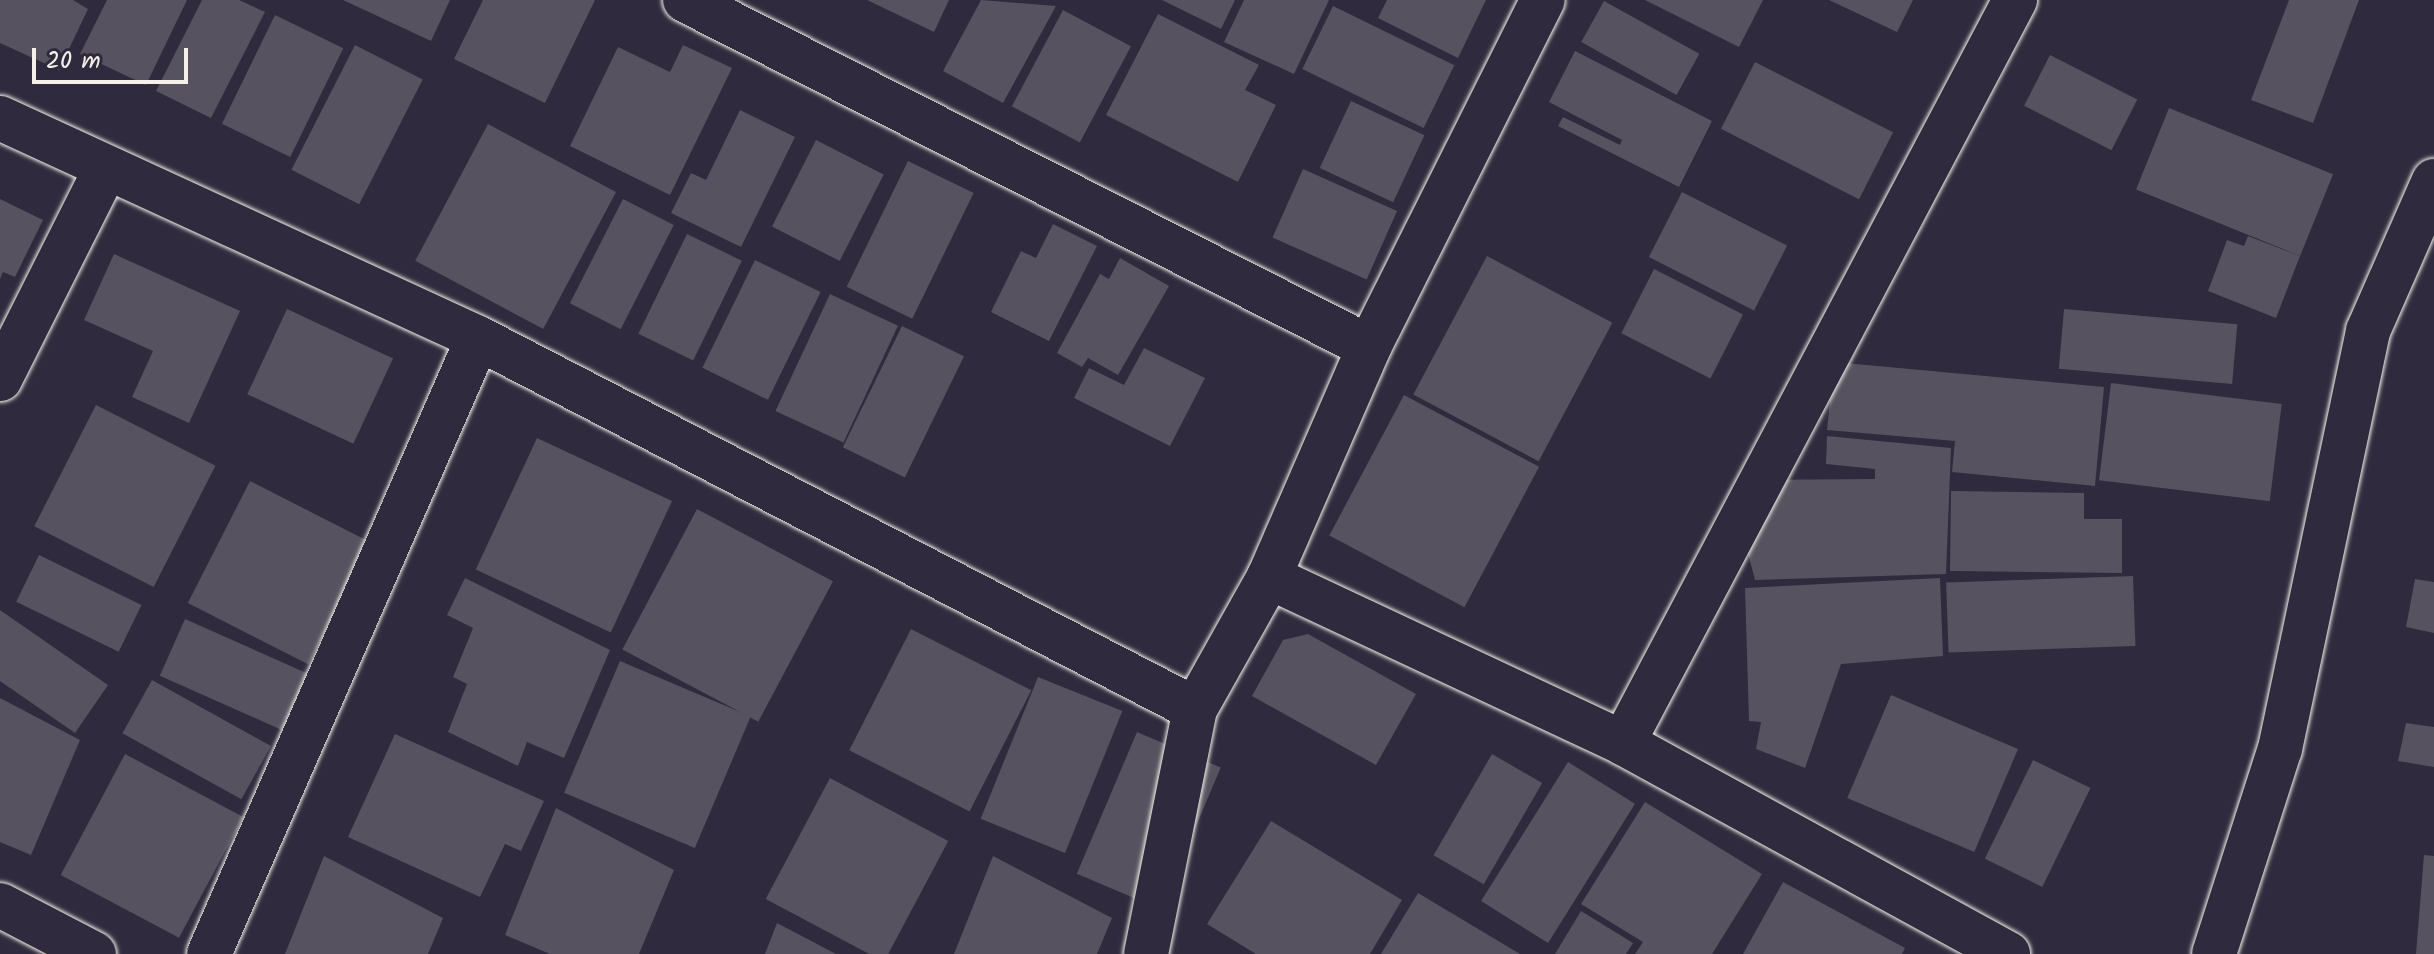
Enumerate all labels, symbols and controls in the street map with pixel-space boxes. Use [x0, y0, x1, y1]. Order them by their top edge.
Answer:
scale bar [36, 32, 192, 82]
text: 20 m [46, 42, 101, 81]

